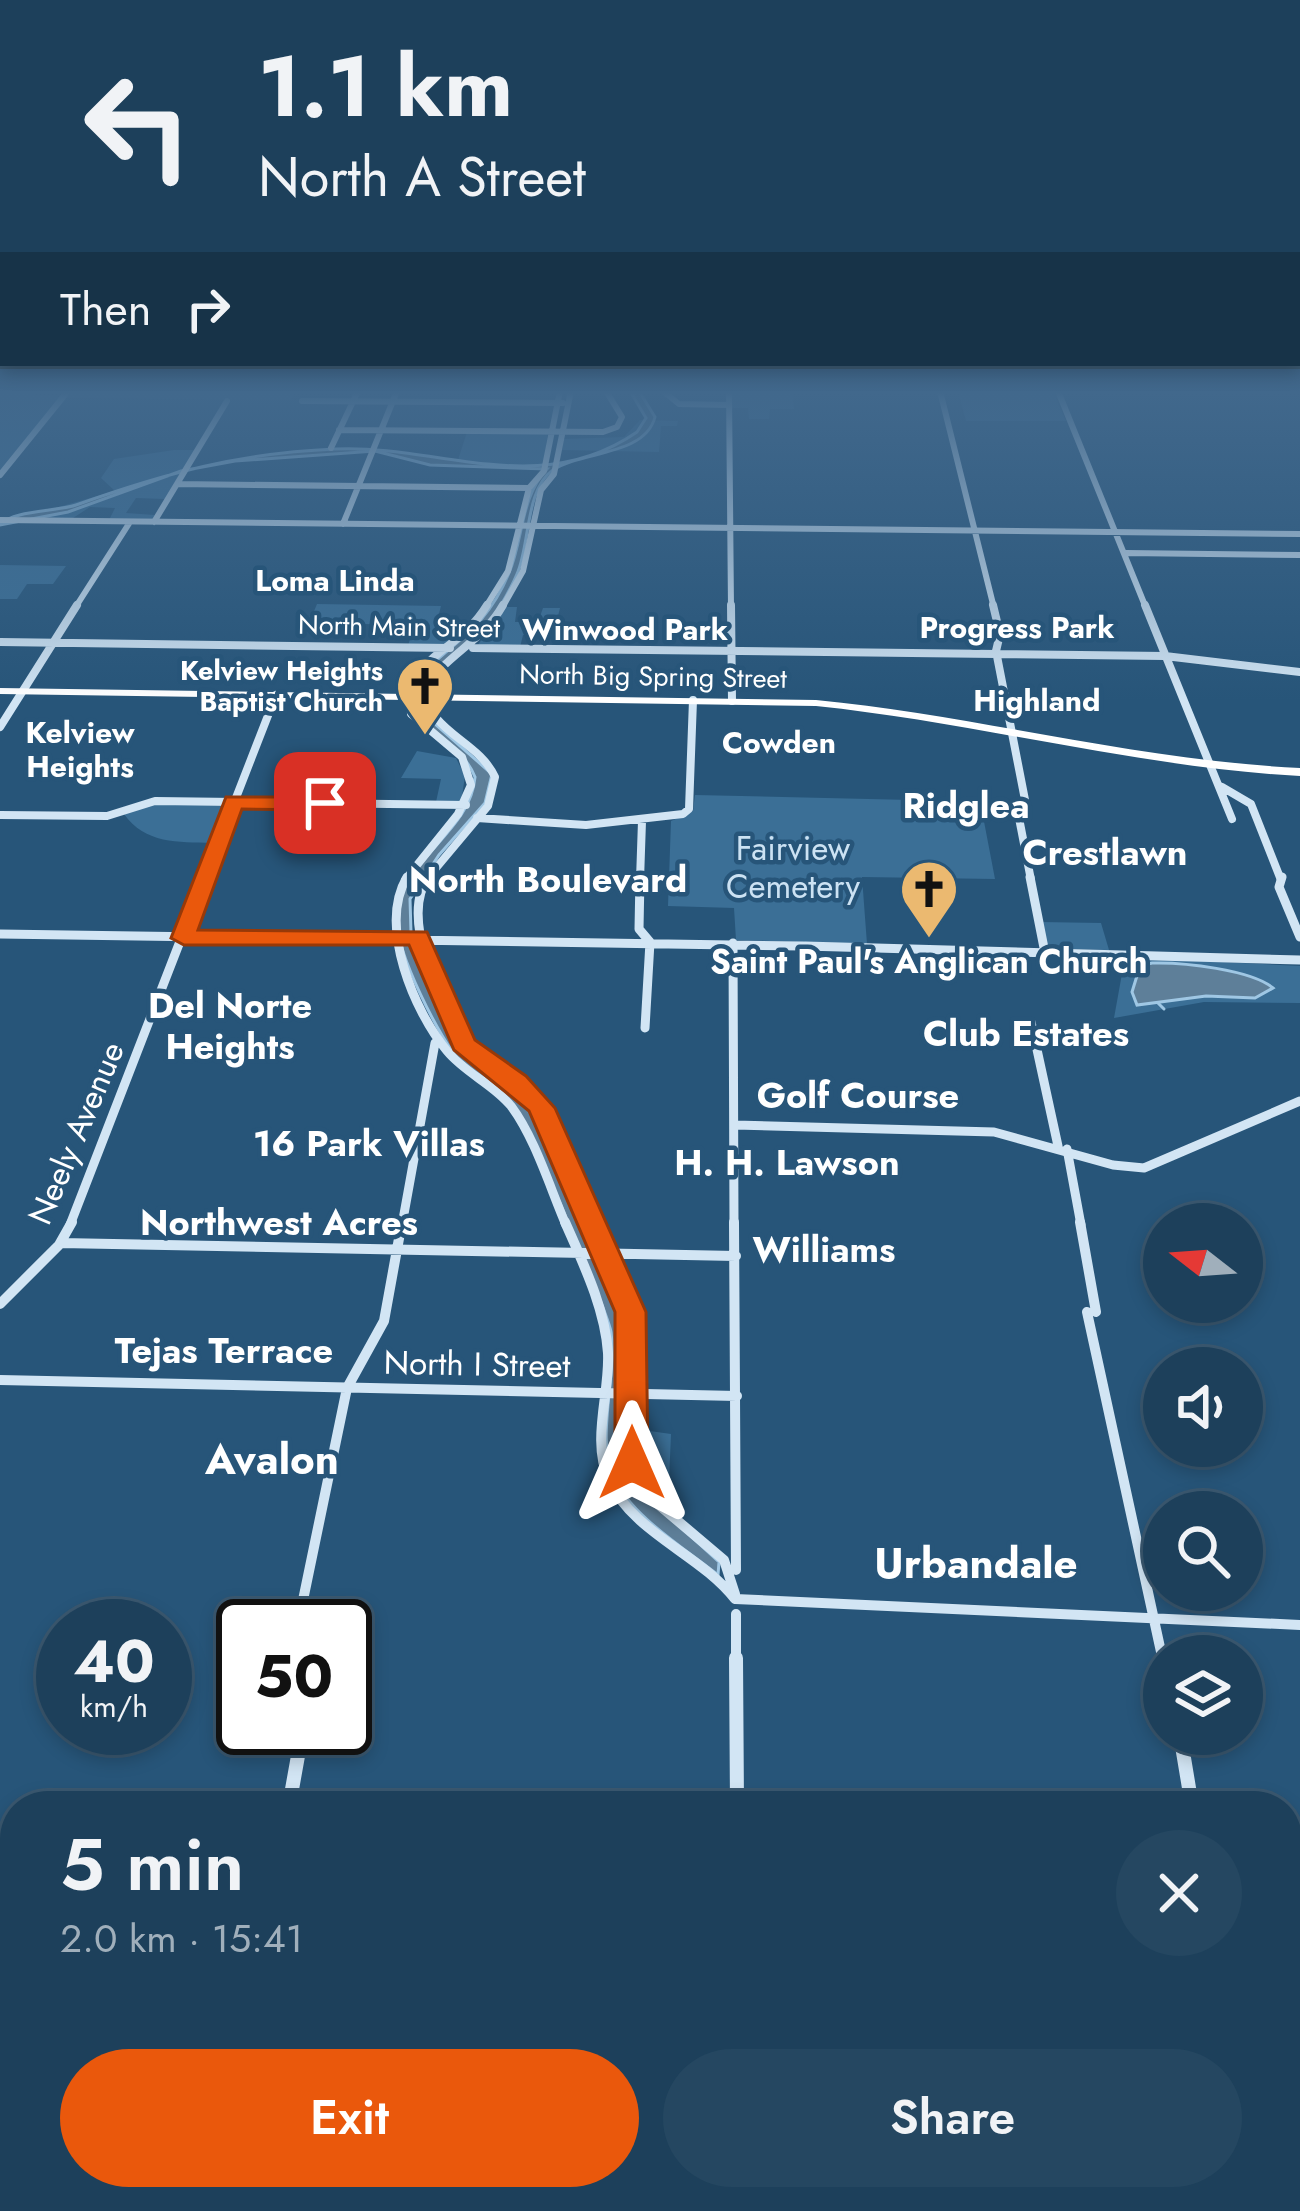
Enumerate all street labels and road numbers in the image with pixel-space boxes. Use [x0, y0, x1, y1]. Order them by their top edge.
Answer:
street label: North Main Street [298, 605, 501, 647]
street label: North Big Spring Street [519, 654, 788, 698]
street label: Neely Avenue [16, 1034, 136, 1232]
street label: North I Street [383, 1339, 571, 1389]

